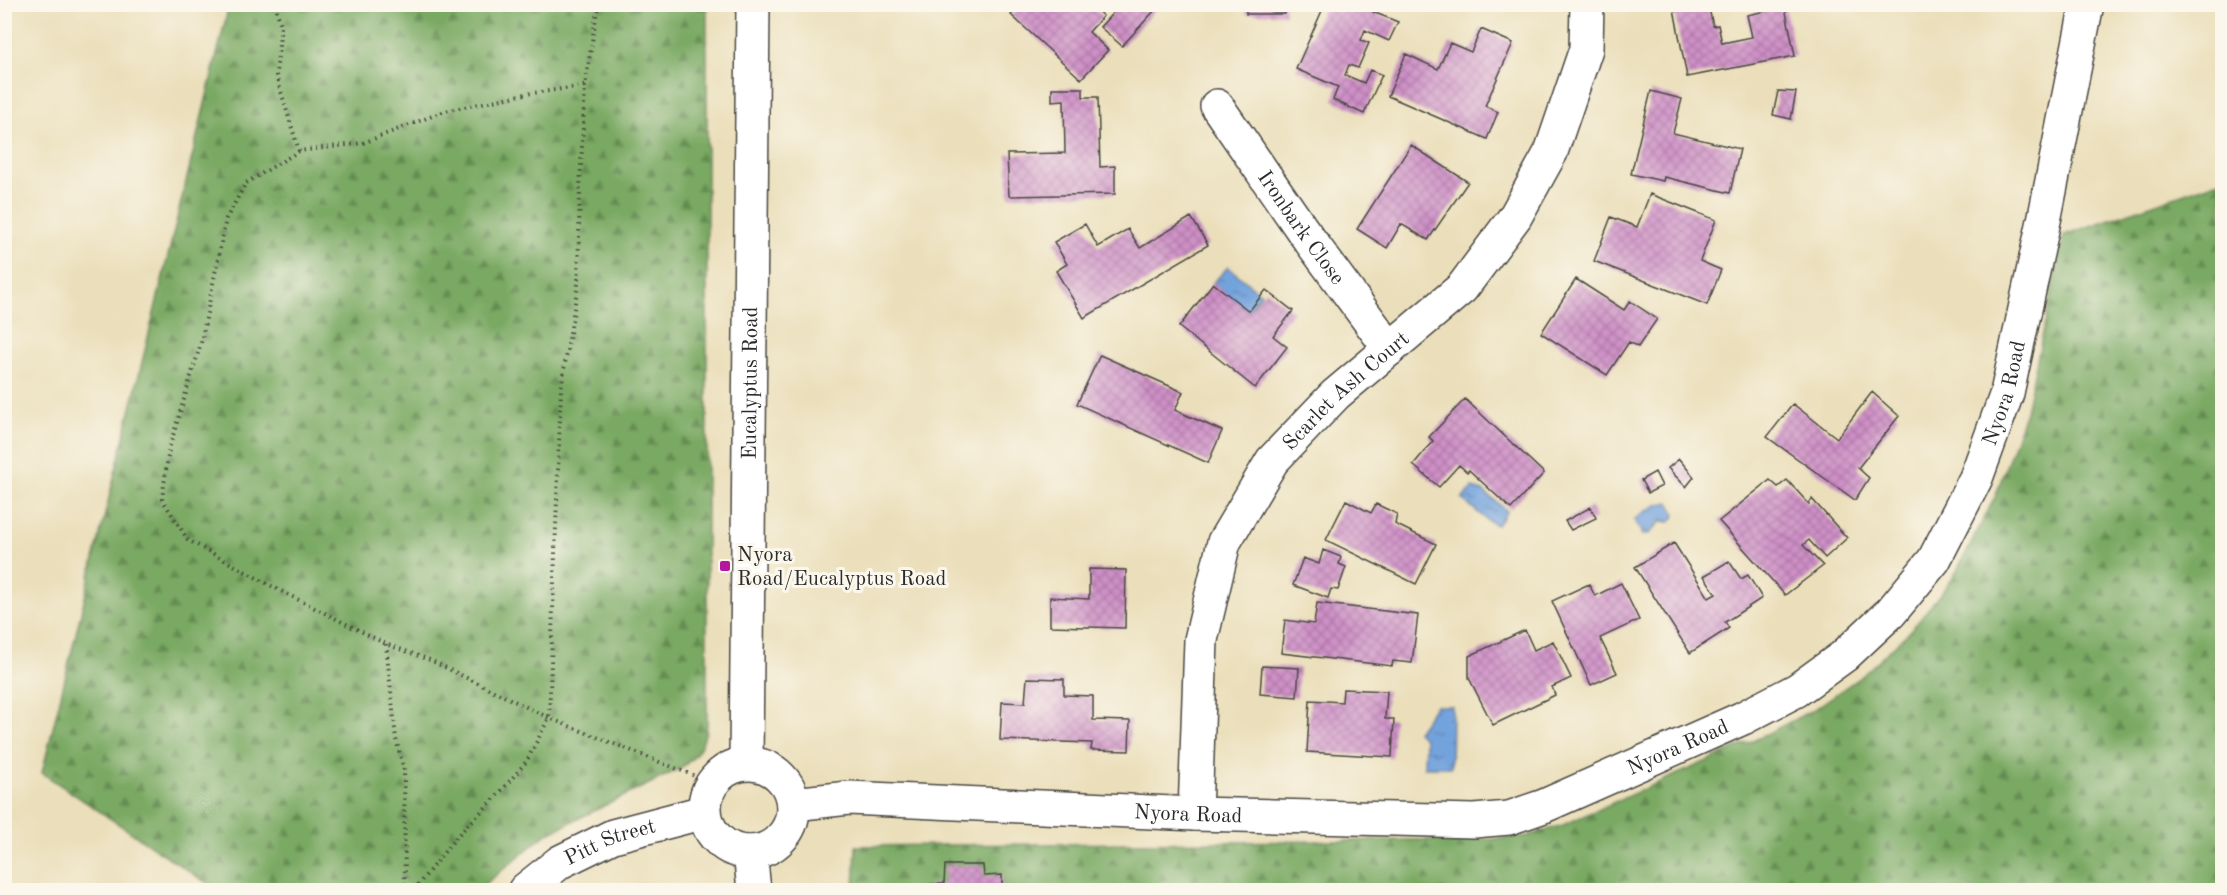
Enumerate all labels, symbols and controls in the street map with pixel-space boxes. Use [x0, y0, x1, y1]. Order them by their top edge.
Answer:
street label: Ironbark Close [1253, 168, 1348, 289]
street label: Eucalyptus Road [740, 306, 762, 460]
street label: Scarlet Ash Court [1279, 328, 1414, 455]
street label: Nyora Road [1980, 339, 2030, 449]
place label: Nyora Road/Eucalyptus Road [737, 545, 947, 590]
marker: Nyora Road/Eucalyptus Road [718, 559, 732, 573]
street label: Nyora Road [1624, 717, 1732, 780]
street label: Nyora Road [1134, 802, 1243, 827]
street label: Pitt Street [561, 816, 658, 870]

